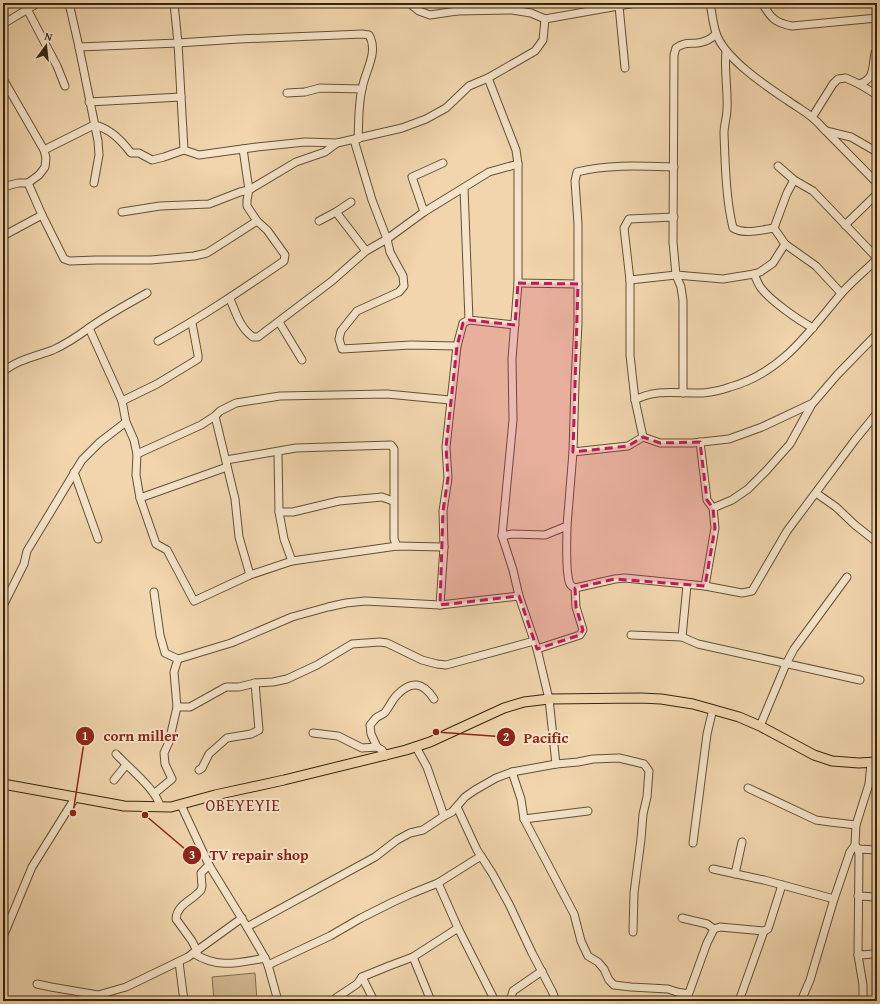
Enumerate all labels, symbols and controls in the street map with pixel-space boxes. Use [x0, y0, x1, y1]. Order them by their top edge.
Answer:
north arrow [26, 26, 66, 66]
text: N [43, 28, 55, 45]
callout: corn miller [75, 723, 186, 750]
callout: Pacific [496, 724, 577, 751]
text: corn miller [103, 725, 179, 746]
text: 1 [82, 727, 88, 744]
text: Pacific [524, 727, 568, 748]
text: 2 [503, 728, 509, 745]
district label: OBEYEYIE [205, 793, 281, 817]
callout: TV repair shop [182, 841, 317, 868]
text: TV repair shop [209, 844, 309, 865]
text: 3 [189, 846, 195, 863]

